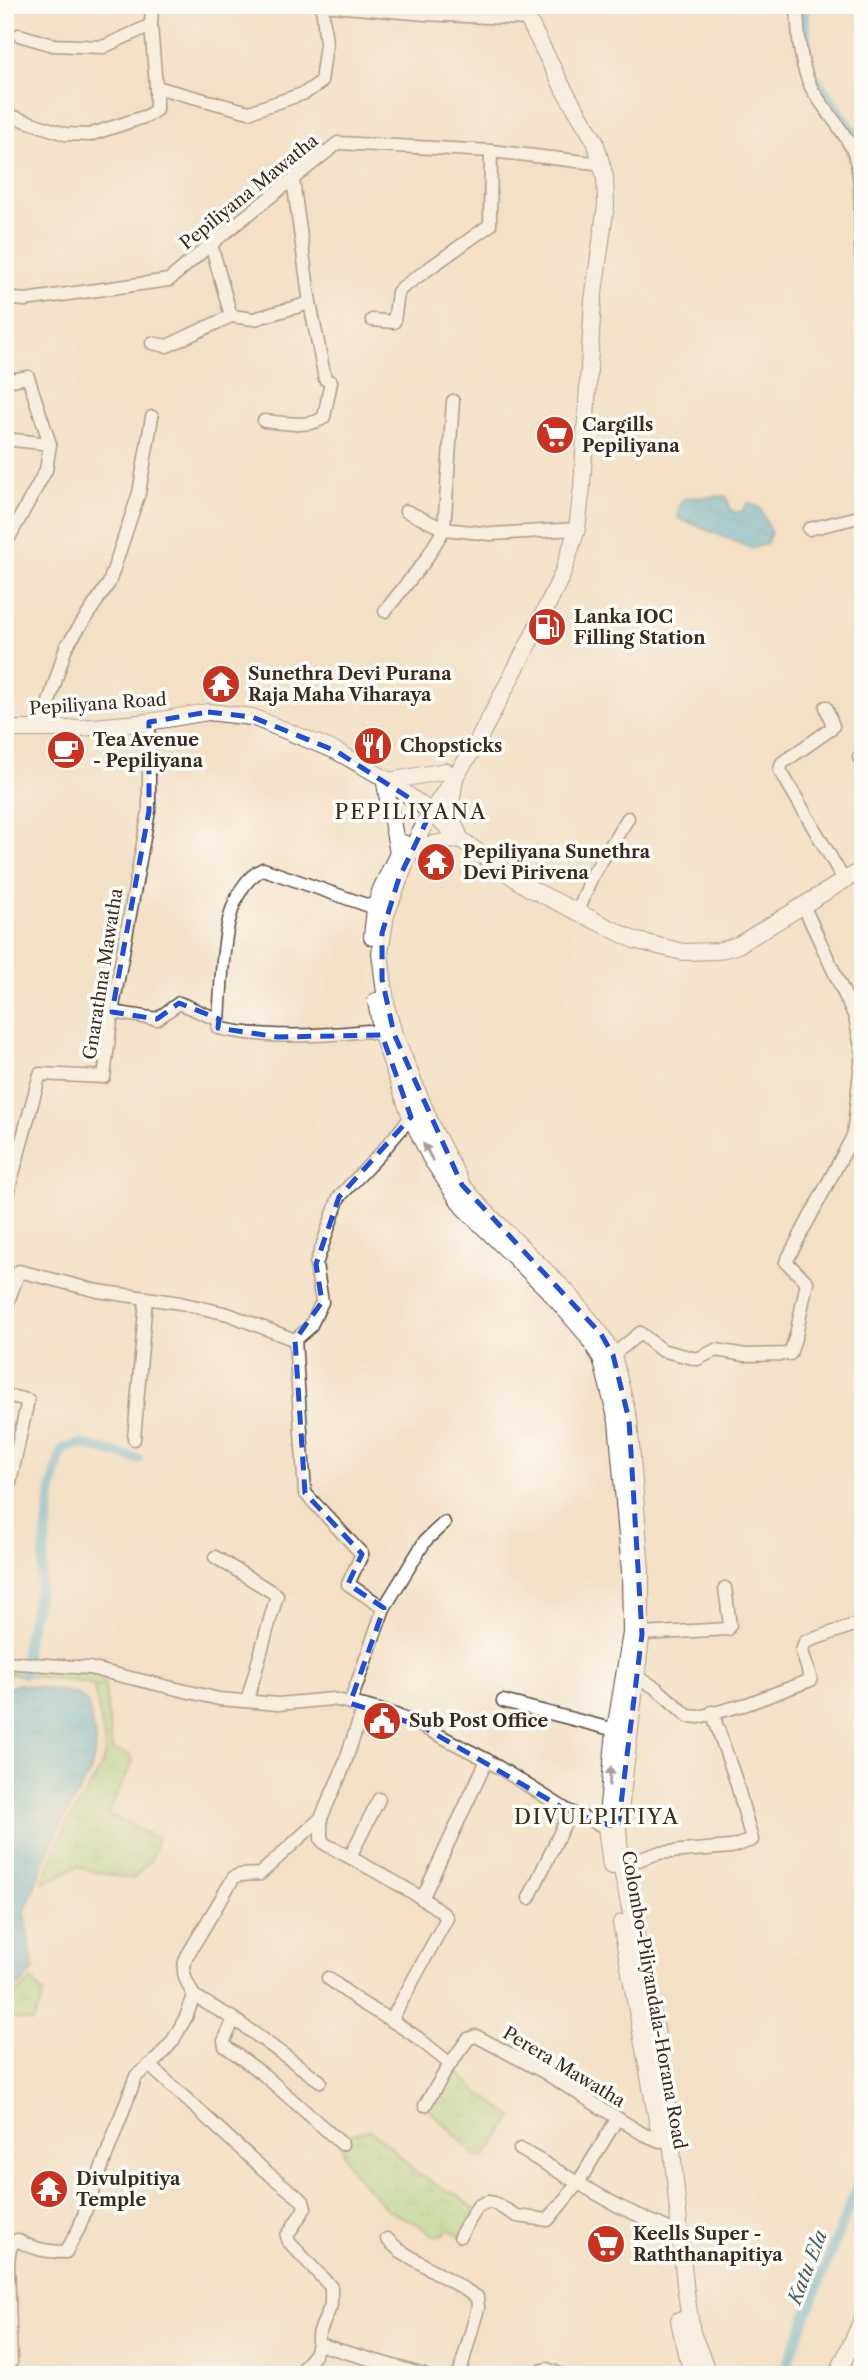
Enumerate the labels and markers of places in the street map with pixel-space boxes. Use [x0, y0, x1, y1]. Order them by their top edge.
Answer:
supermarket icon: Cargills Pepiliyana [534, 414, 576, 456]
place label: Cargills Pepiliyana [582, 414, 680, 457]
fuel station icon: Lanka IOC Filling Station [526, 606, 568, 648]
place label: Lanka IOC Filling Station [574, 606, 706, 649]
temple icon: Sunethra Devi Purana Raja Maha Viharaya [200, 663, 242, 705]
place label: Sunethra Devi Purana Raja Maha Viharaya [248, 663, 452, 706]
restaurant icon: Chopsticks [352, 725, 394, 767]
cafe icon: Tea Avenue - Pepiliyana [45, 729, 87, 771]
place label: Tea Avenue - Pepiliyana [93, 729, 204, 772]
place label: Chopsticks [400, 735, 502, 757]
temple icon: Pepiliyana Sunethra Devi Pirivena [415, 841, 457, 883]
place label: Pepiliyana Sunethra Devi Pirivena [463, 841, 651, 884]
public building icon: Sub Post Office [361, 1700, 403, 1742]
place label: Sub Post Office [409, 1710, 549, 1732]
temple icon: Divulpitiya Temple [28, 2168, 70, 2210]
place label: Divulpitiya Temple [76, 2168, 181, 2211]
supermarket icon: Keells Super - Raththanapitiya [585, 2223, 627, 2265]
place label: Keells Super - Raththanapitiya [633, 2223, 783, 2266]

